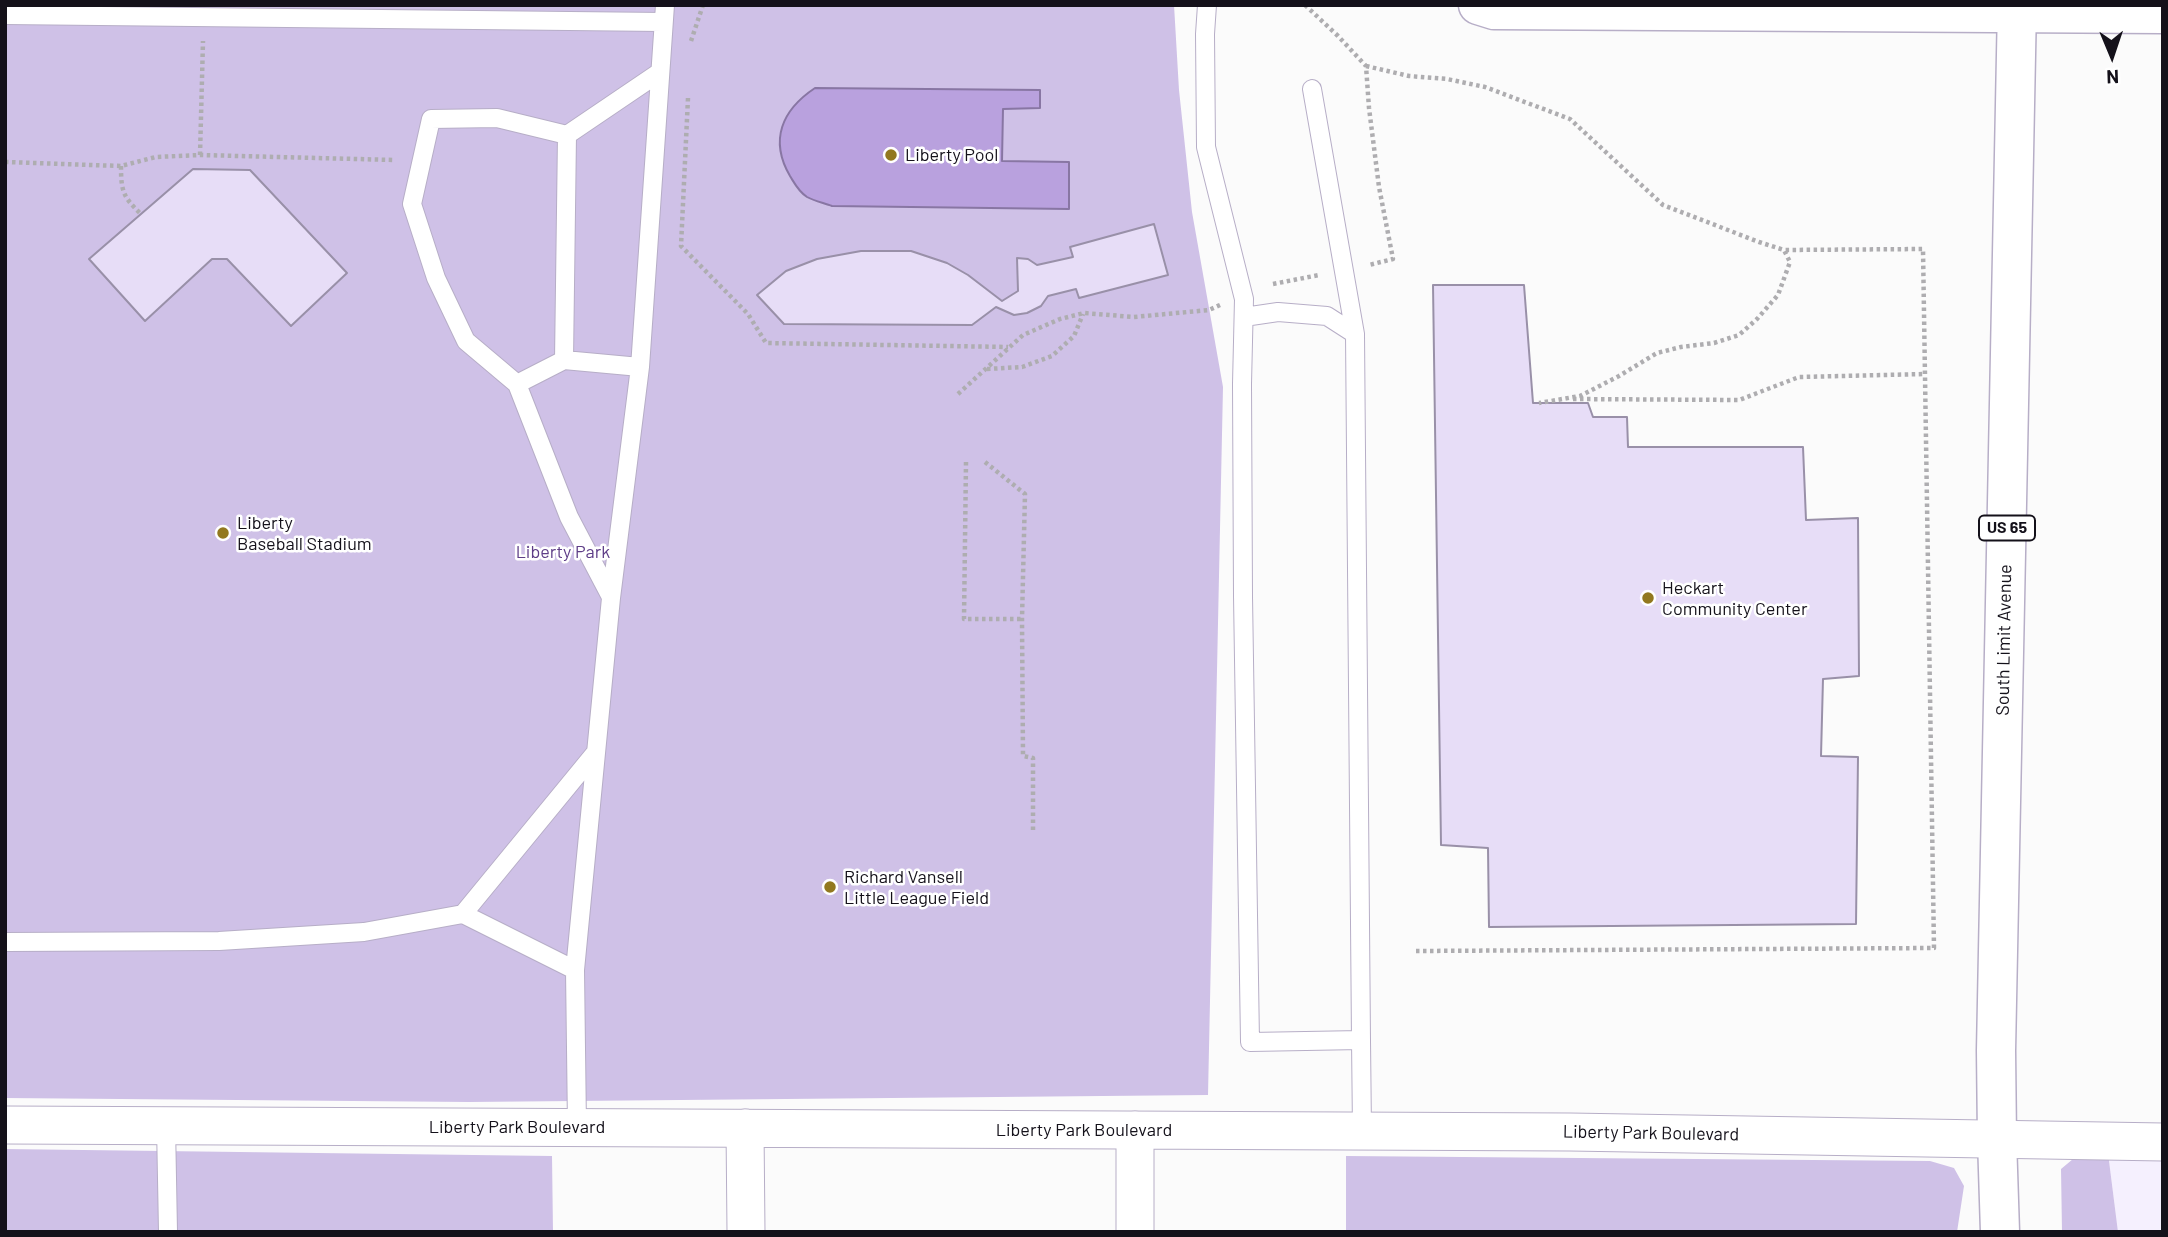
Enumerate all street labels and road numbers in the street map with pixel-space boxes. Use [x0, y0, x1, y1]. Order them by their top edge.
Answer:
road number: US 65 [1979, 516, 2035, 540]
street label: South Limit Avenue [1992, 564, 2016, 716]
street label: Liberty Park Boulevard [429, 1116, 605, 1138]
street label: Liberty Park Boulevard [996, 1119, 1172, 1141]
street label: Liberty Park Boulevard [1563, 1121, 1739, 1145]

